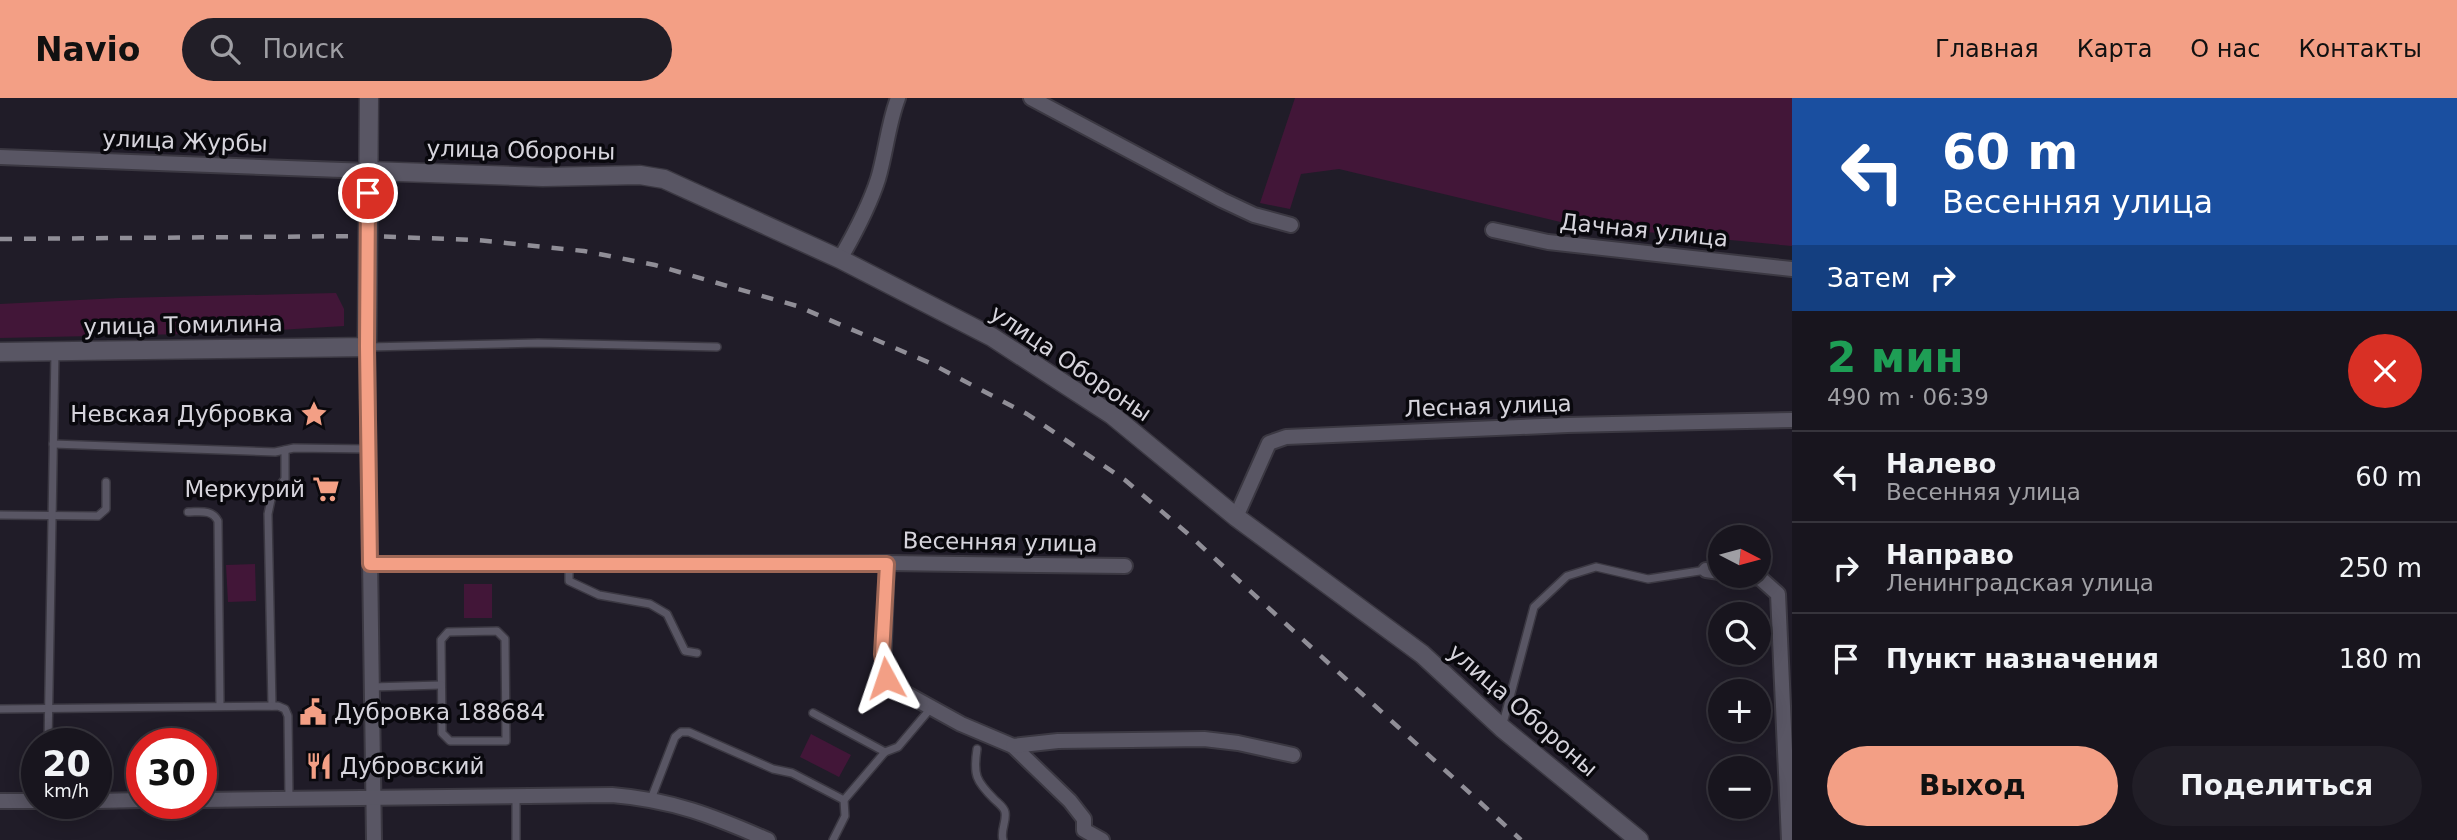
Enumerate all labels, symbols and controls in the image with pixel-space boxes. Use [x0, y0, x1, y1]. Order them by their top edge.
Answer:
search box [182, 18, 672, 81]
text: Navio [35, 30, 140, 69]
icon: search [206, 30, 244, 68]
text: Поиск [262, 34, 345, 64]
text: Главная [1935, 35, 2039, 63]
text: Карта [2077, 35, 2152, 63]
text: О нас [2190, 35, 2260, 63]
text: Контакты [2298, 35, 2422, 63]
text: 60 m [1942, 124, 2078, 181]
street label: улица Журбы [102, 125, 268, 157]
icon: left [1827, 126, 1918, 217]
street label: улица Обороны [427, 135, 615, 165]
pin [338, 163, 398, 223]
icon: arrive [349, 174, 387, 212]
text: Весенняя улица [1942, 183, 2213, 221]
street label: Дачная улица [1559, 208, 1729, 252]
icon: right [1924, 259, 1962, 297]
text: Затем [1827, 263, 1910, 293]
street label: улица Обороны [986, 300, 1156, 426]
street label: улица Томилина [83, 310, 283, 340]
text: 2 мин [1827, 333, 1964, 382]
button: close [2348, 334, 2422, 408]
text: 490 m · 06:39 [1827, 384, 1989, 410]
street label: Лесная улица [1404, 390, 1572, 422]
place icon: Невская Дубровка [299, 399, 329, 429]
place label: Невская Дубровка [70, 401, 293, 427]
text: Налево [1886, 449, 1996, 479]
icon: left [1827, 458, 1865, 496]
text: 60 m [2355, 462, 2422, 492]
supermarket icon: Меркурий [311, 474, 341, 504]
place label: Меркурий [184, 476, 305, 502]
text: Весенняя улица [1886, 479, 2081, 505]
north arrow [1708, 525, 1771, 588]
map controls [1708, 525, 1771, 819]
street label: Весенняя улица [902, 527, 1098, 557]
text: Направо [1886, 540, 2014, 570]
icon: right [1827, 549, 1865, 587]
text: 250 m [2339, 553, 2422, 583]
text: Ленинградская улица [1886, 570, 2154, 596]
button: search [1708, 602, 1771, 665]
street label: улица Обороны [1443, 638, 1603, 782]
icon: arrive [1827, 640, 1865, 678]
position arrow [849, 641, 923, 715]
text: Пункт назначения [1886, 644, 2159, 674]
text: 180 m [2339, 644, 2422, 674]
button: + [1708, 679, 1771, 742]
public building icon: Дубровка 188684 [298, 697, 328, 727]
place label: Дубровка 188684 [334, 699, 545, 725]
speed limit sign: 30 [126, 728, 217, 819]
text: 20 [42, 744, 91, 784]
button: Выход [1827, 746, 2118, 826]
button: Поделиться [2132, 746, 2422, 826]
restaurant icon: Дубровский [304, 751, 334, 781]
place label: Дубровский [340, 753, 484, 779]
button: − [1708, 756, 1771, 819]
text: km/h [44, 780, 89, 801]

